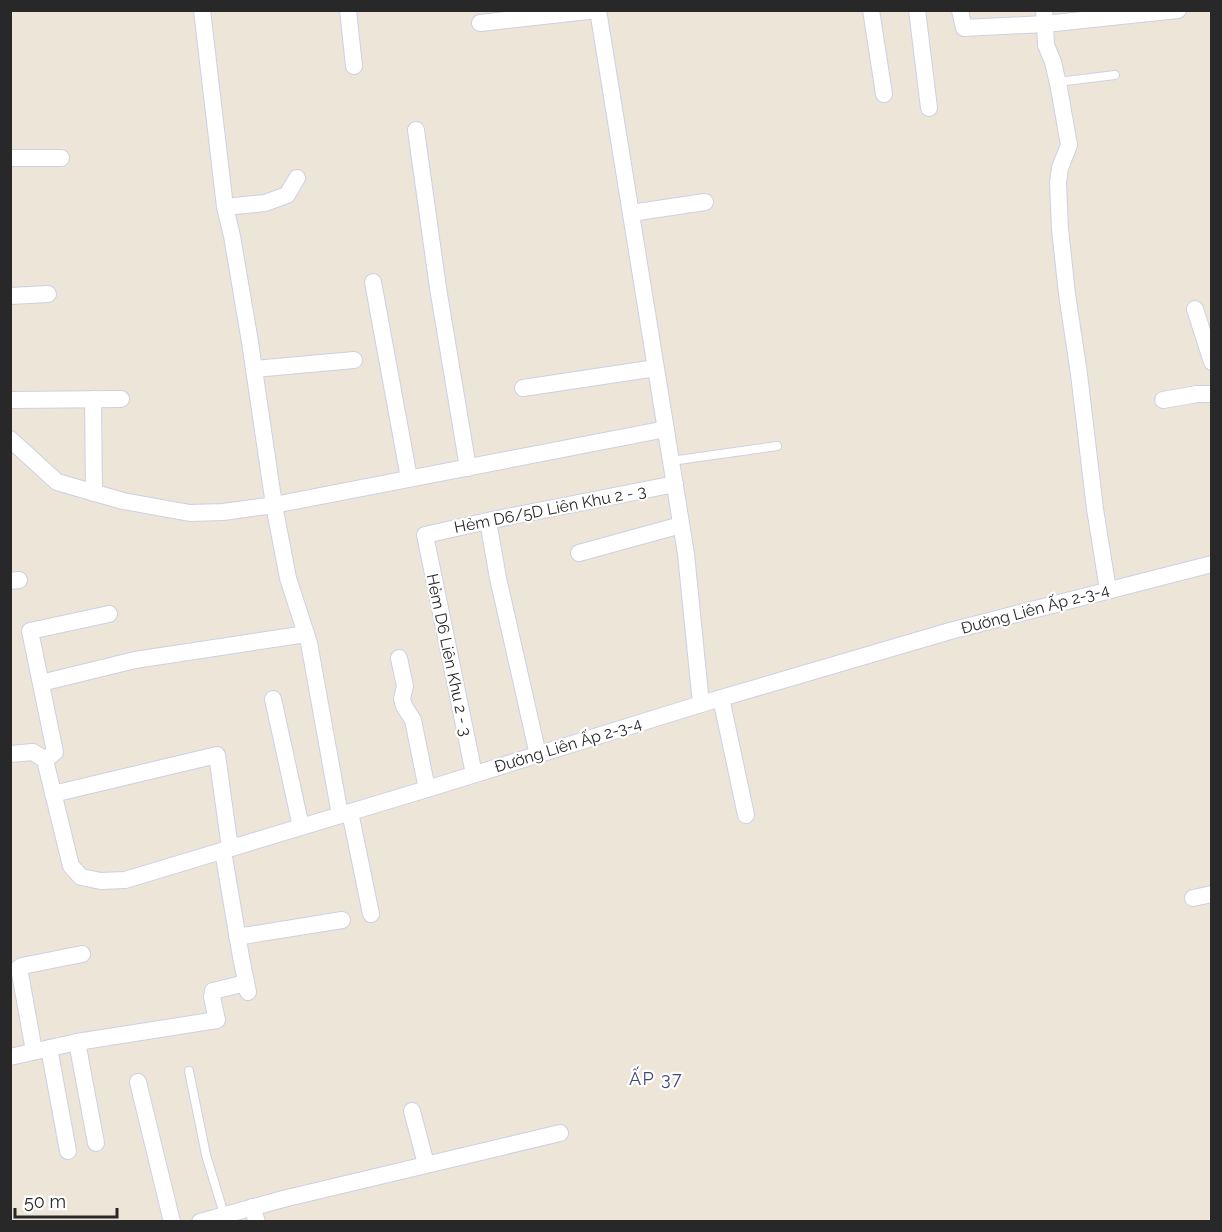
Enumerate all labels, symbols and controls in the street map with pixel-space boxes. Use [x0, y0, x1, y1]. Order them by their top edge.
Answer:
street label: Hẻm D6/5D Liên Khu 2 - 3 [452, 481, 648, 537]
street label: Hẻm D6 Liên Khu 2 - 3 [422, 572, 476, 738]
street label: Đường Liên Ấp 2-3-4 [958, 578, 1111, 638]
street label: Đường Liên Ấp 2-3-4 [492, 712, 644, 776]
district label: ẤP 37 [629, 1066, 683, 1089]
scale bar [15, 1181, 117, 1219]
text: 50 m [24, 1191, 66, 1212]

